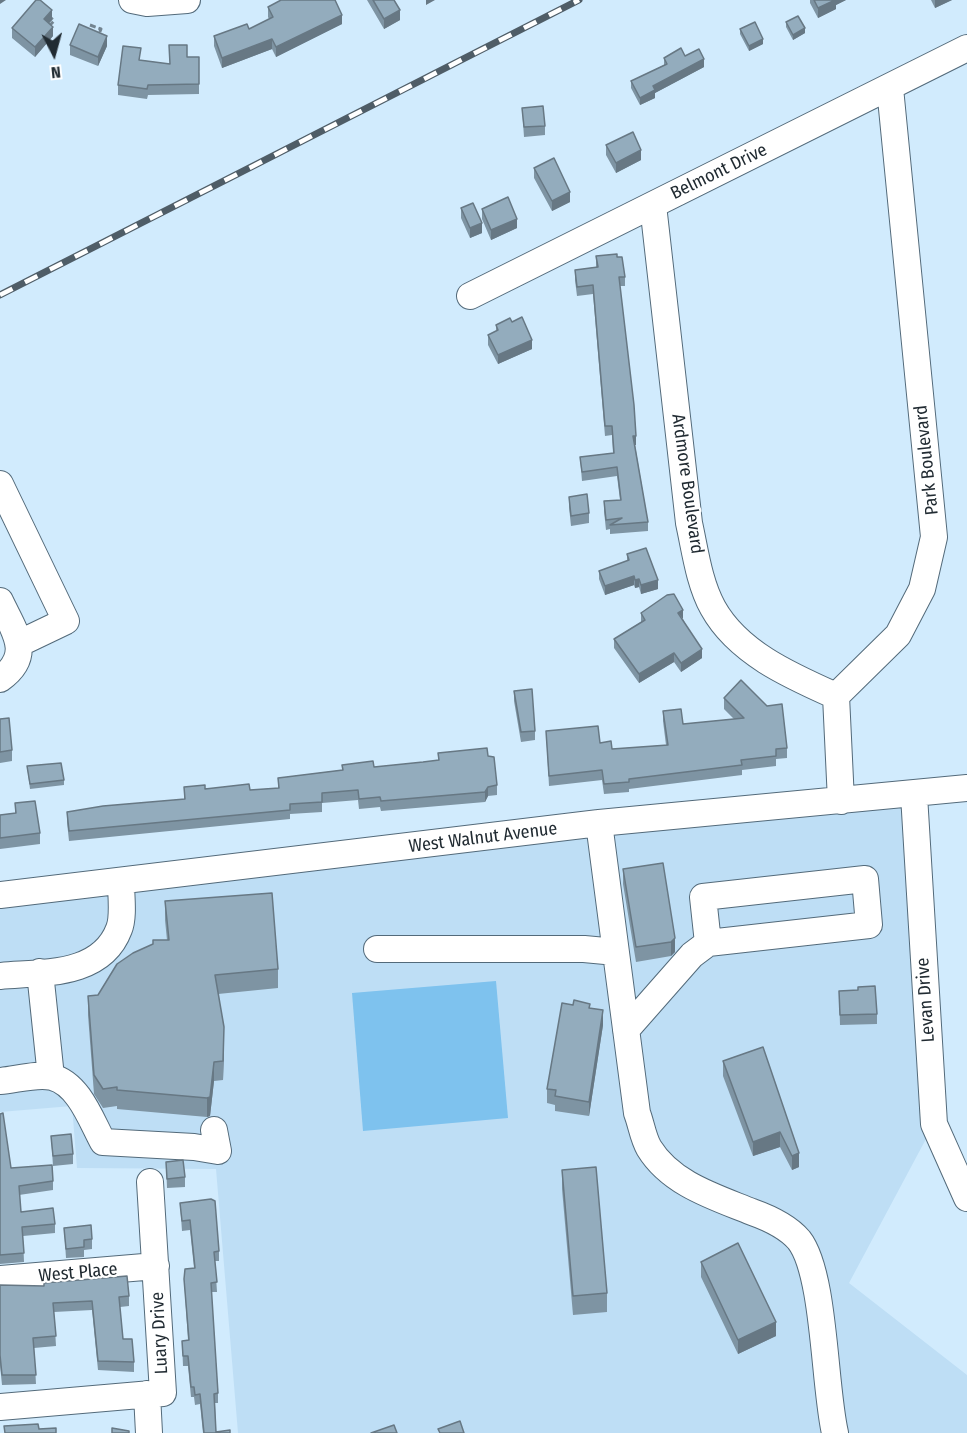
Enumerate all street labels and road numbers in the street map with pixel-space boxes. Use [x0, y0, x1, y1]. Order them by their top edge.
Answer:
street label: Belmont Drive [667, 139, 771, 205]
street label: Park Boulevard [910, 404, 944, 516]
street label: Ardmore Boulevard [666, 413, 708, 555]
street label: West Walnut Avenue [408, 818, 558, 858]
street label: Levan Drive [912, 957, 940, 1043]
street label: West Place [38, 1259, 118, 1287]
street label: Luary Drive [147, 1291, 173, 1375]

